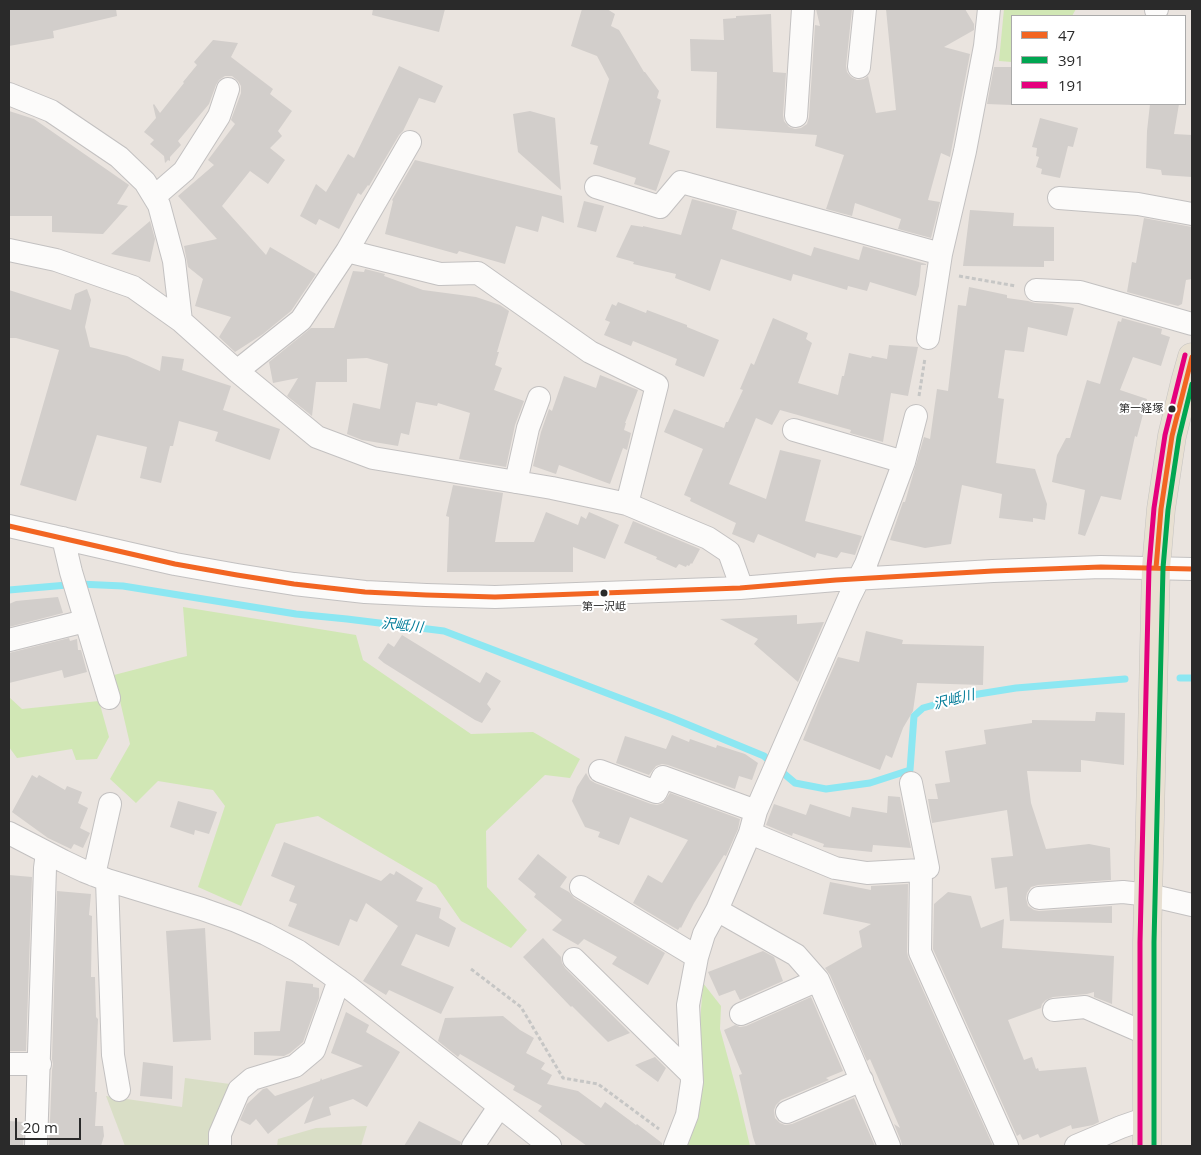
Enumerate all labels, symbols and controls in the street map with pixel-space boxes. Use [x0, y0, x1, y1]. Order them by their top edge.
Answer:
legend [1011, 15, 1186, 105]
text: 47 [1058, 25, 1075, 45]
text: 391 [1058, 50, 1084, 70]
text: 191 [1058, 75, 1084, 95]
place label: 第一経塚 [1119, 402, 1163, 416]
marker: 第一経塚 [1167, 404, 1177, 414]
marker: 第一沢岻 [599, 588, 609, 598]
place label: 第一沢岻 [582, 600, 626, 614]
water label: 沢岻川 [380, 615, 424, 637]
water label: 沢岻川 [932, 687, 976, 713]
scale bar [18, 1108, 84, 1140]
text: 20 m [23, 1117, 58, 1137]

